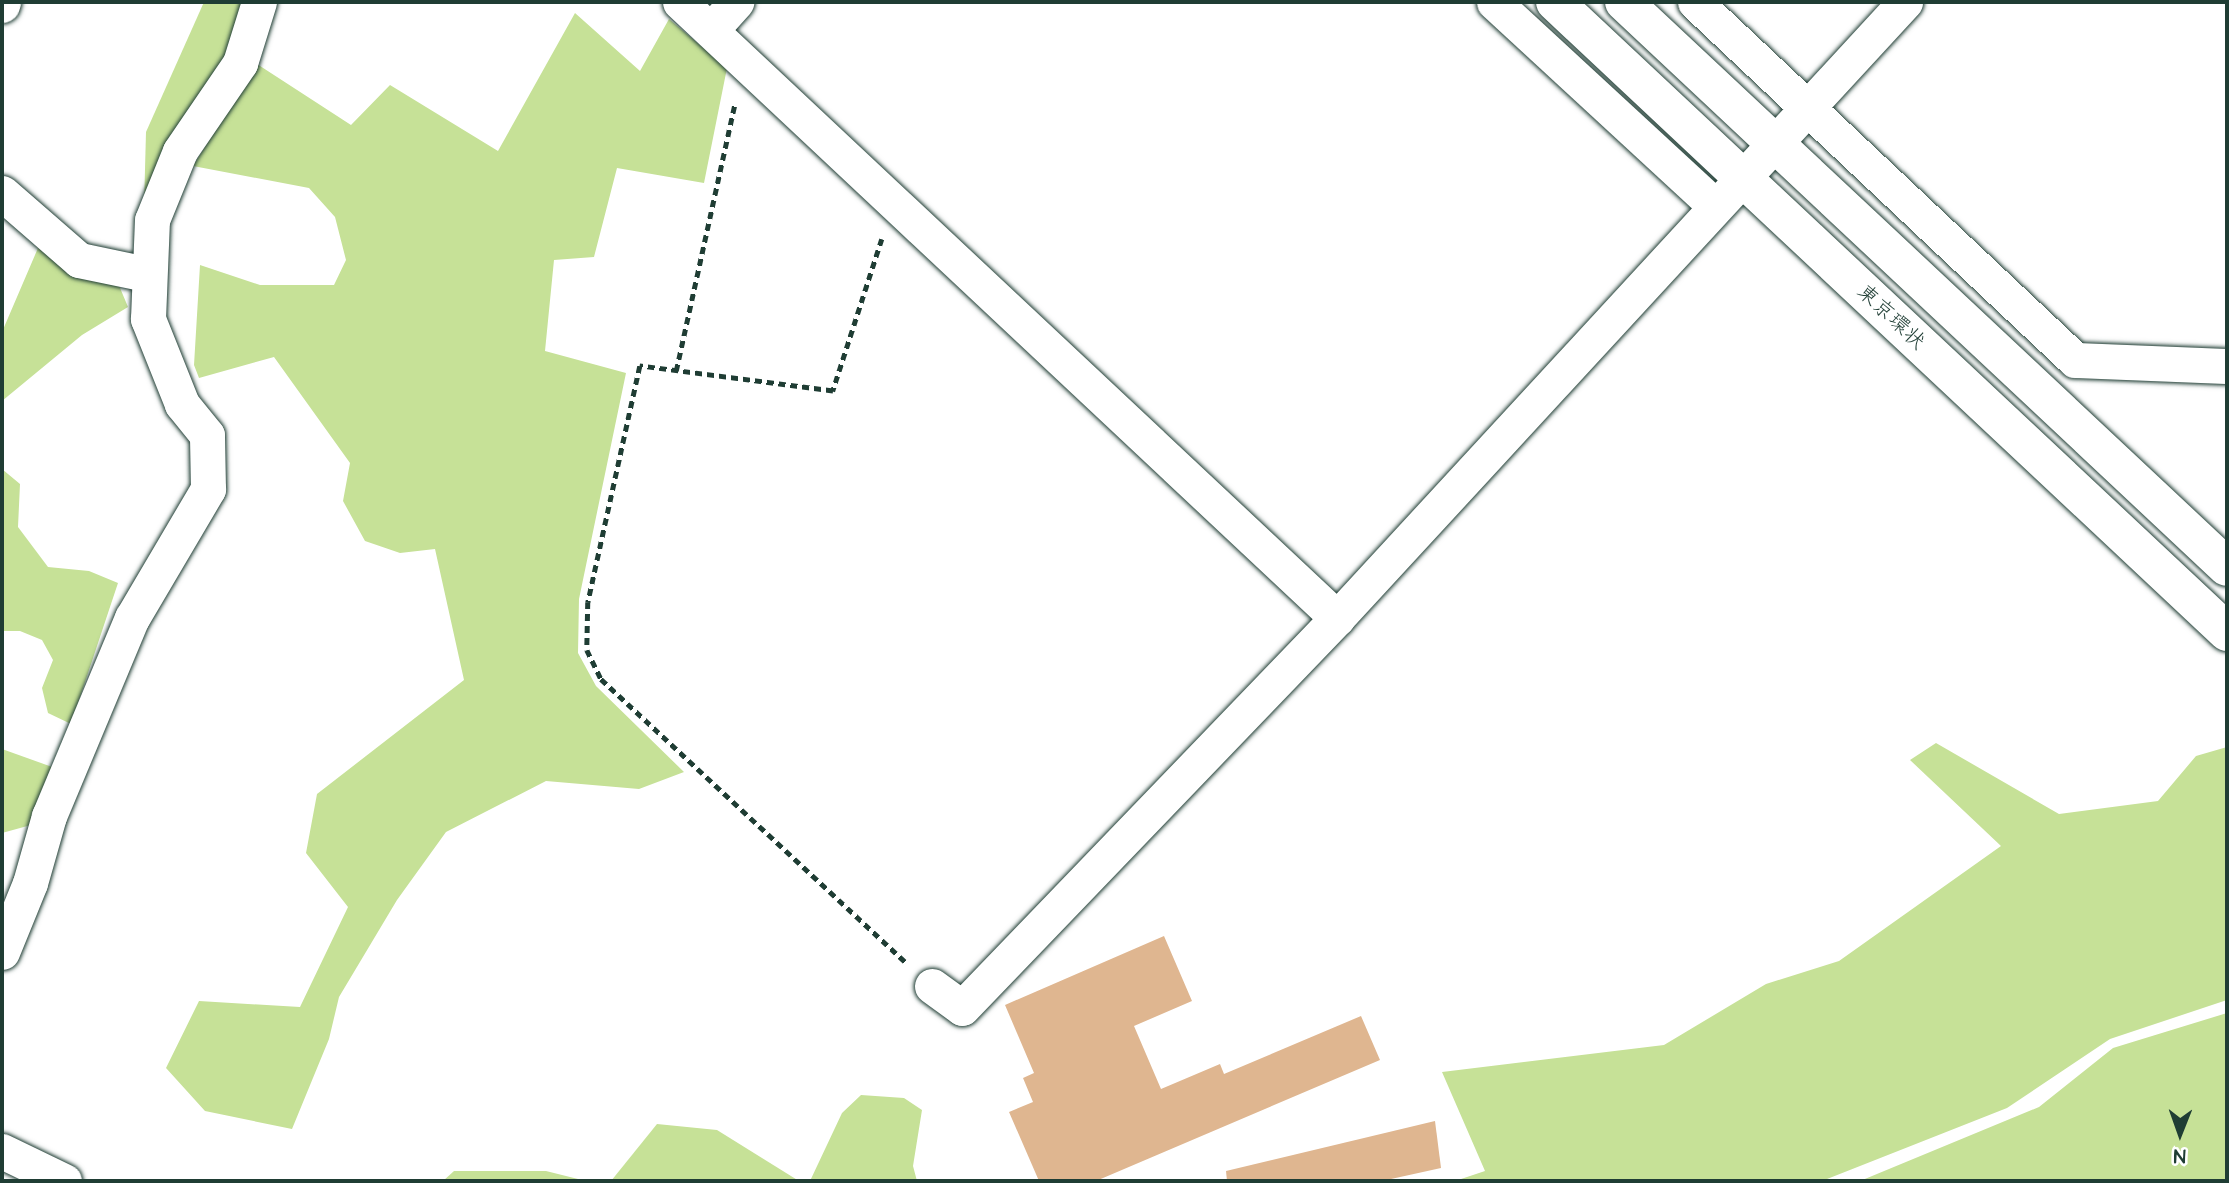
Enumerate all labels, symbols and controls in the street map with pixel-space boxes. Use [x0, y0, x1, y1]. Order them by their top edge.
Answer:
street label: 東京環状 [1852, 279, 1930, 355]
north arrow [2145, 1099, 2215, 1169]
text: N [2173, 1142, 2186, 1169]

